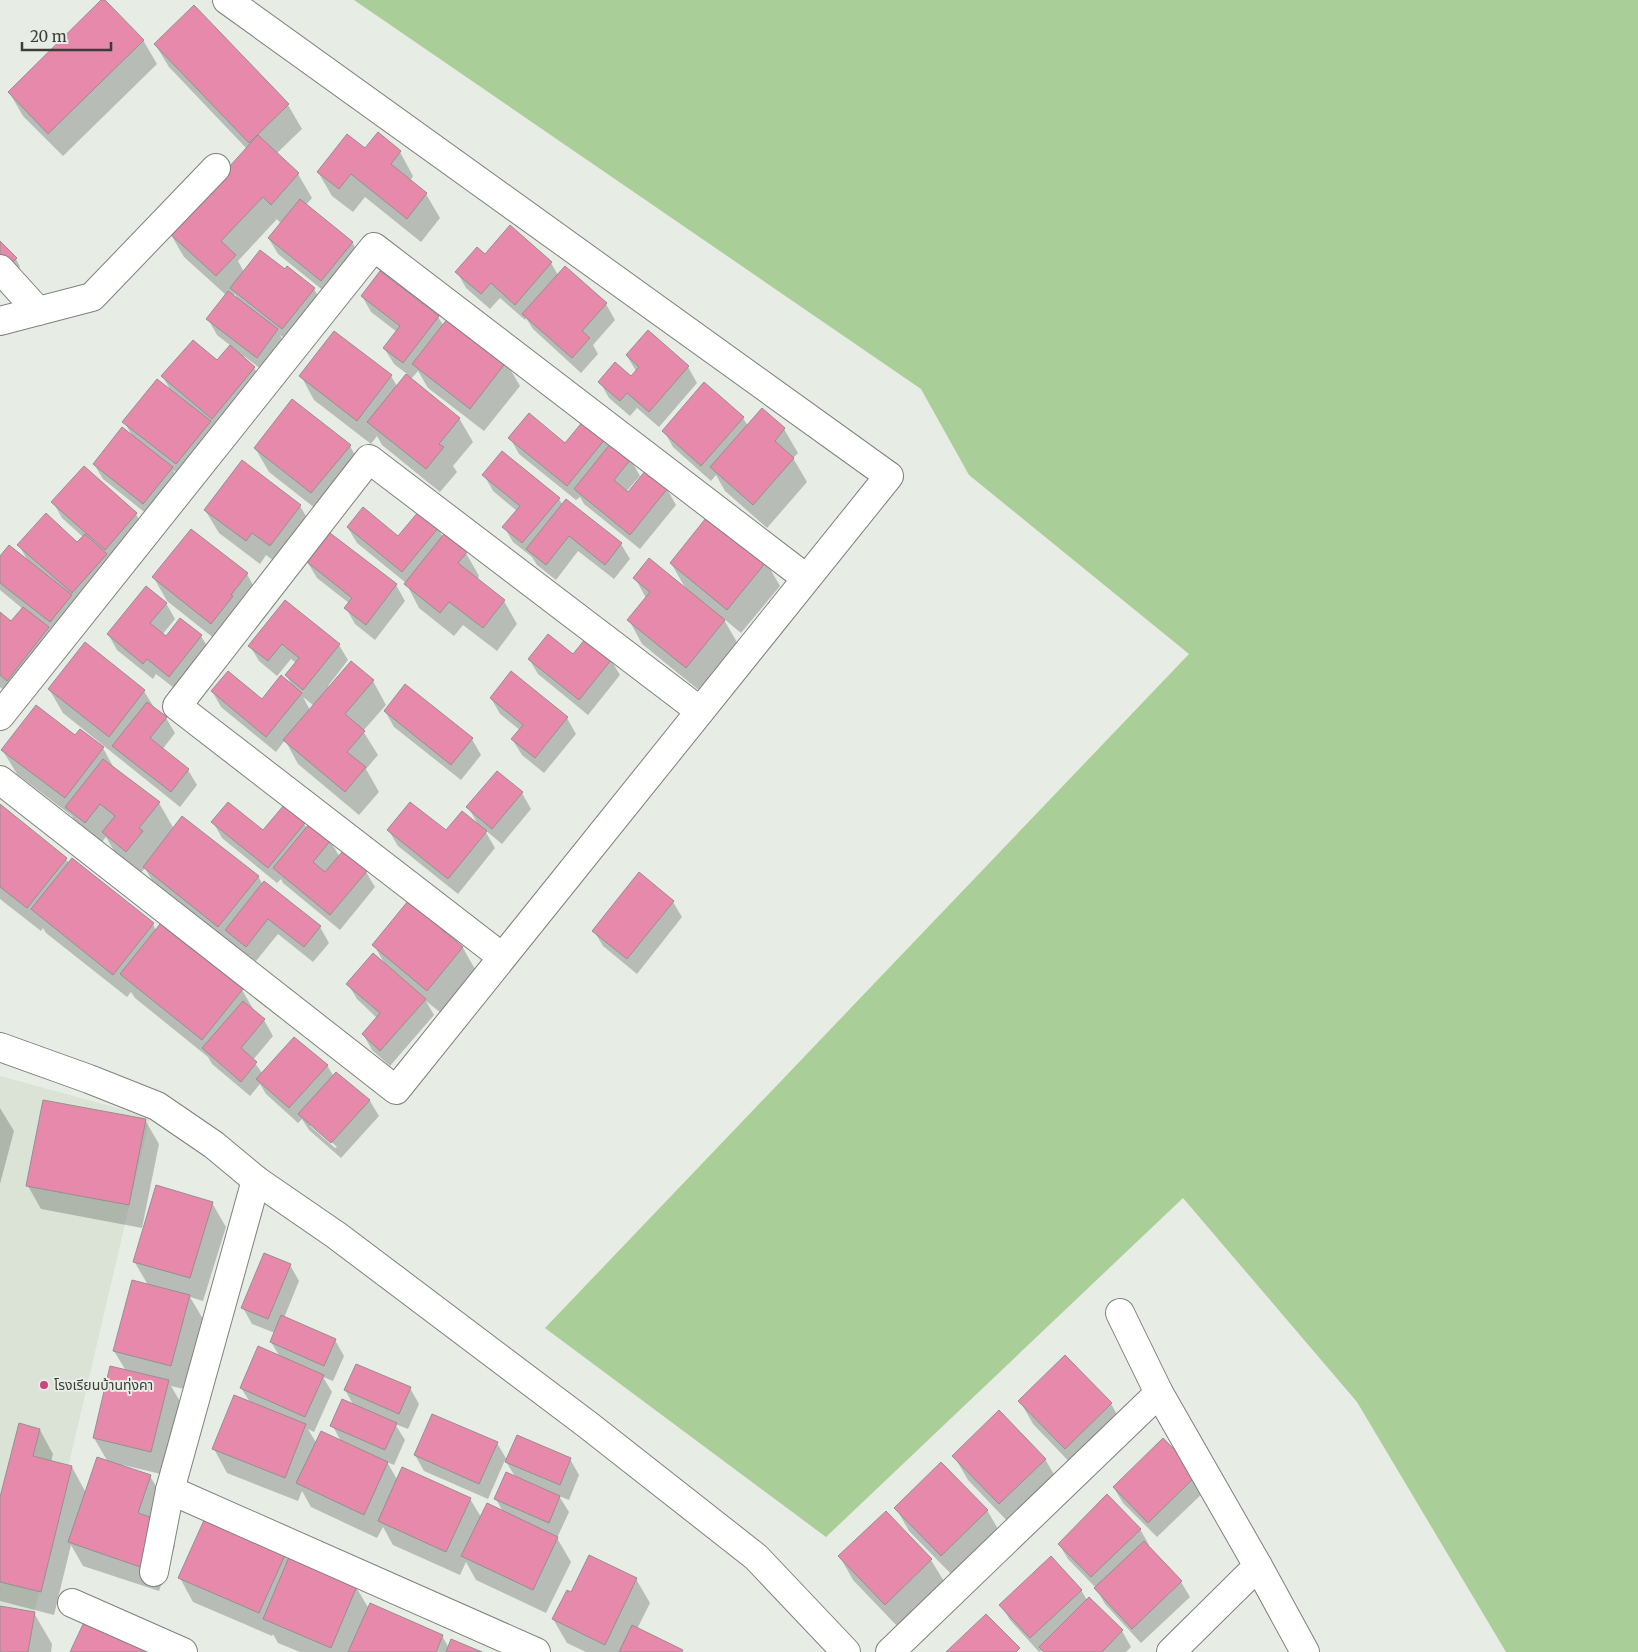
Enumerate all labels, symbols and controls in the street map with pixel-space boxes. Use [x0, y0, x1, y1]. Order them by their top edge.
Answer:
scale bar [22, 20, 111, 52]
text: 20 m [30, 27, 67, 46]
place label: โรงเรียนบ้านทุ่งคา [54, 1376, 153, 1394]
marker: โรงเรียนบ้านทุ่งคา [38, 1379, 50, 1391]

